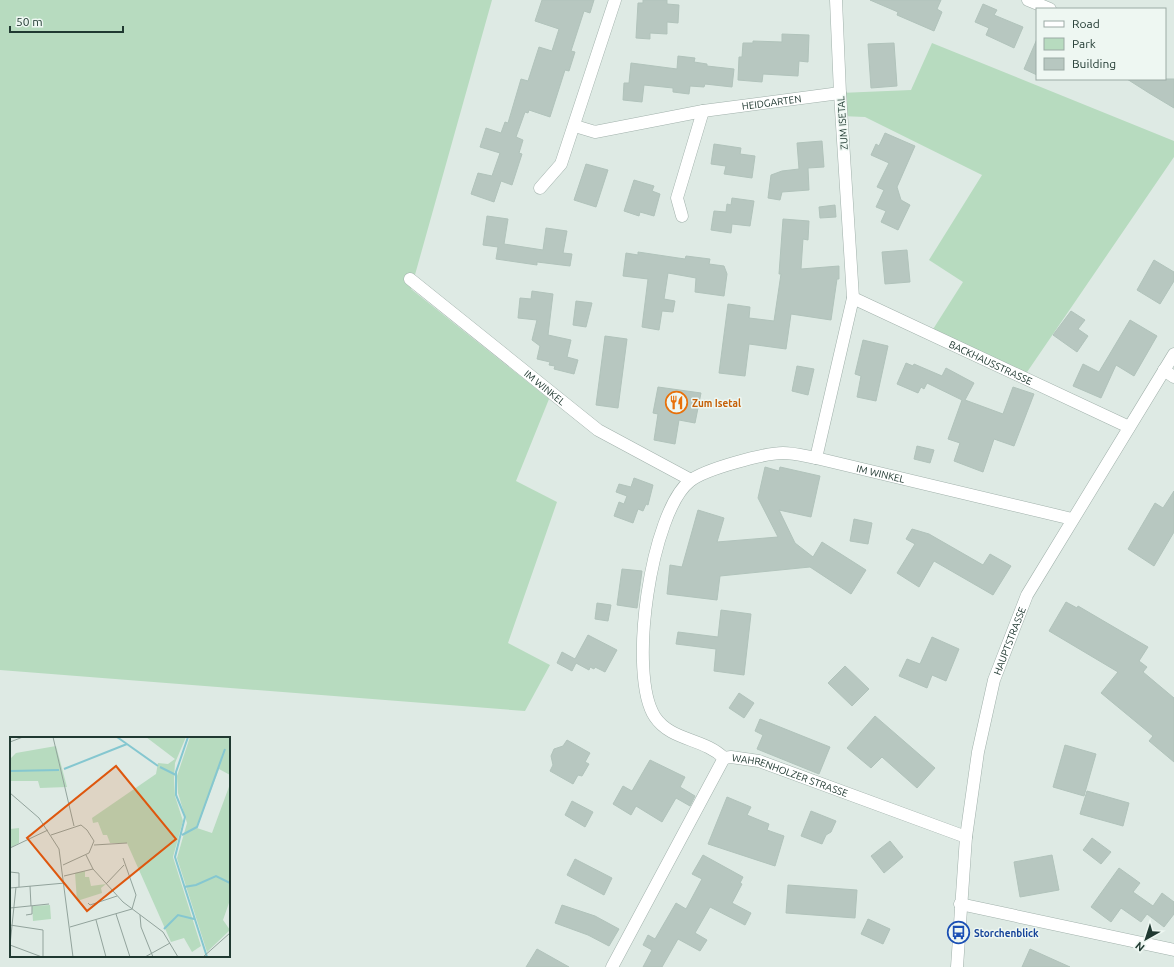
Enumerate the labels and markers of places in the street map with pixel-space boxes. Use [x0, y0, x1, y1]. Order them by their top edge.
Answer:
restaurant icon: Zum Isetal [664, 390, 690, 416]
place label: Zum Isetal [692, 398, 741, 409]
bus stop icon: Storchenblick [946, 920, 972, 946]
place label: Storchenblick [974, 928, 1039, 939]

